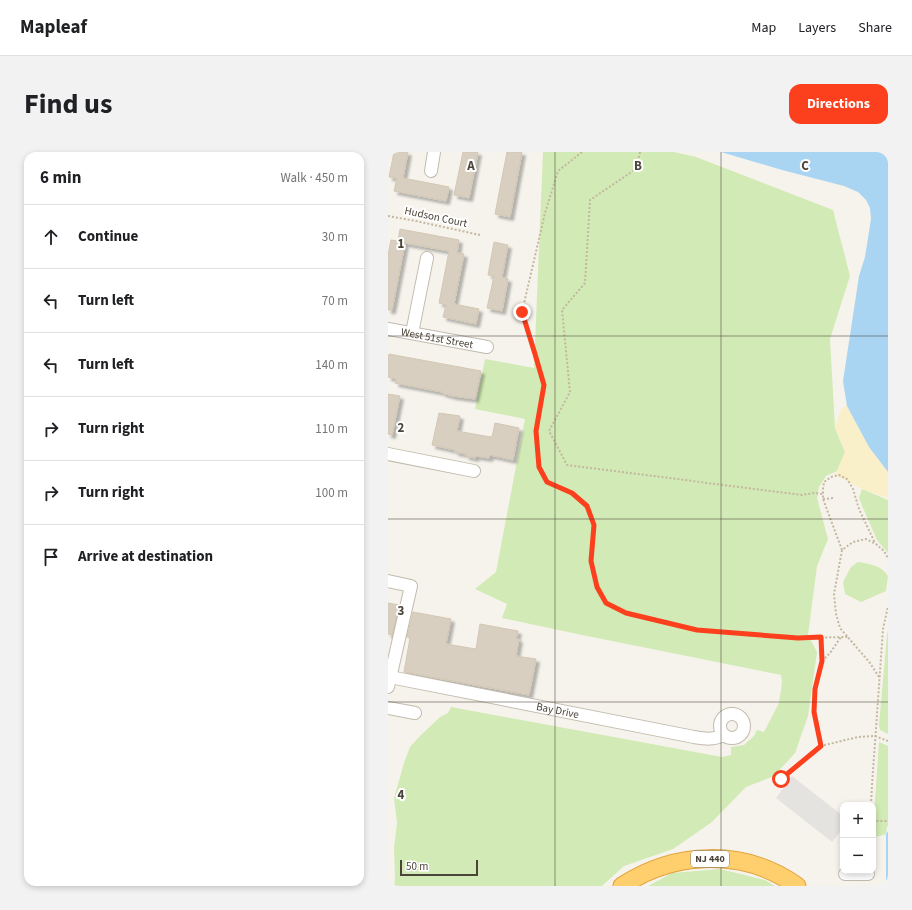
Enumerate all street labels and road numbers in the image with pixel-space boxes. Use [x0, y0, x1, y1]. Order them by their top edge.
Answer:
street label: Hudson Court [403, 203, 469, 231]
street label: West 51st Street [400, 324, 475, 352]
street label: Bay Drive [535, 699, 581, 722]
road number: NJ 440 [691, 851, 729, 867]

